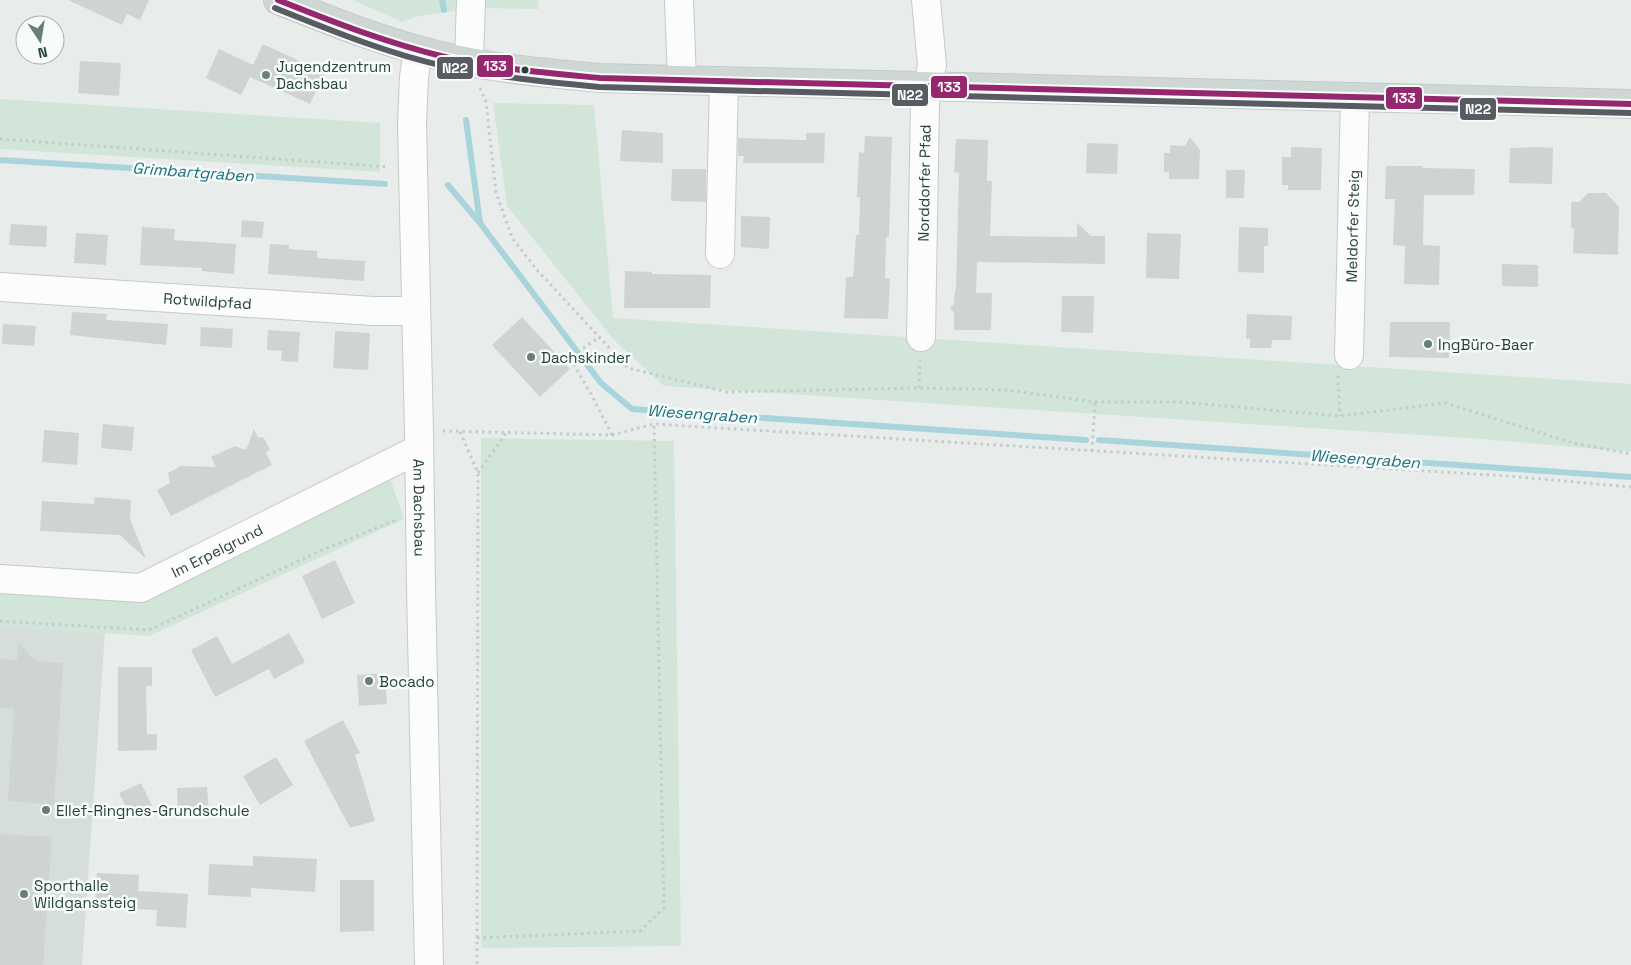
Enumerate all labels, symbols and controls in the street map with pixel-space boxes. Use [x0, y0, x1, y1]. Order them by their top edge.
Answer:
north arrow [15, 15, 65, 65]
text: N [36, 43, 49, 62]
line badge: 133 [476, 54, 514, 78]
line badge: N22 [436, 56, 474, 80]
place label: Jugendzentrum Dachsbau [276, 57, 391, 93]
text: 133 [483, 57, 507, 75]
text: N22 [442, 59, 468, 77]
unlabelled marker [520, 65, 530, 75]
marker: Jugendzentrum Dachsbau [260, 69, 272, 81]
line badge: 133 [930, 75, 968, 99]
text: 133 [937, 78, 961, 96]
line badge: N22 [891, 83, 929, 107]
text: N22 [897, 86, 923, 104]
line badge: 133 [1385, 86, 1423, 110]
text: 133 [1392, 89, 1416, 107]
line badge: N22 [1459, 97, 1497, 121]
text: N22 [1465, 100, 1491, 118]
street label: Norddorfer Pfad [913, 124, 934, 242]
water label: Grimbartgraben [132, 157, 256, 187]
street label: Meldorfer Steig [1341, 169, 1363, 283]
street label: Rotwildpfad [163, 288, 252, 313]
place label: IngBüro-Baer [1438, 335, 1534, 354]
marker: IngBüro-Baer [1422, 338, 1434, 350]
place label: Dachskinder [541, 348, 631, 367]
marker: Dachskinder [525, 351, 537, 363]
water label: Wiesengraben [646, 400, 759, 428]
water label: Wiesengraben [1309, 445, 1422, 473]
street label: Am Dachsbau [410, 458, 430, 557]
street label: Im Erpelgrund [168, 519, 266, 581]
place label: Bocado [379, 672, 435, 691]
marker: Bocado [363, 675, 375, 687]
place label: Ellef-Ringnes-Grundschule [56, 801, 250, 820]
marker: Ellef-Ringnes-Grundschule [40, 804, 52, 816]
place label: Sporthalle Wildganssteig [34, 876, 136, 912]
marker: Sporthalle Wildganssteig [18, 888, 30, 900]

